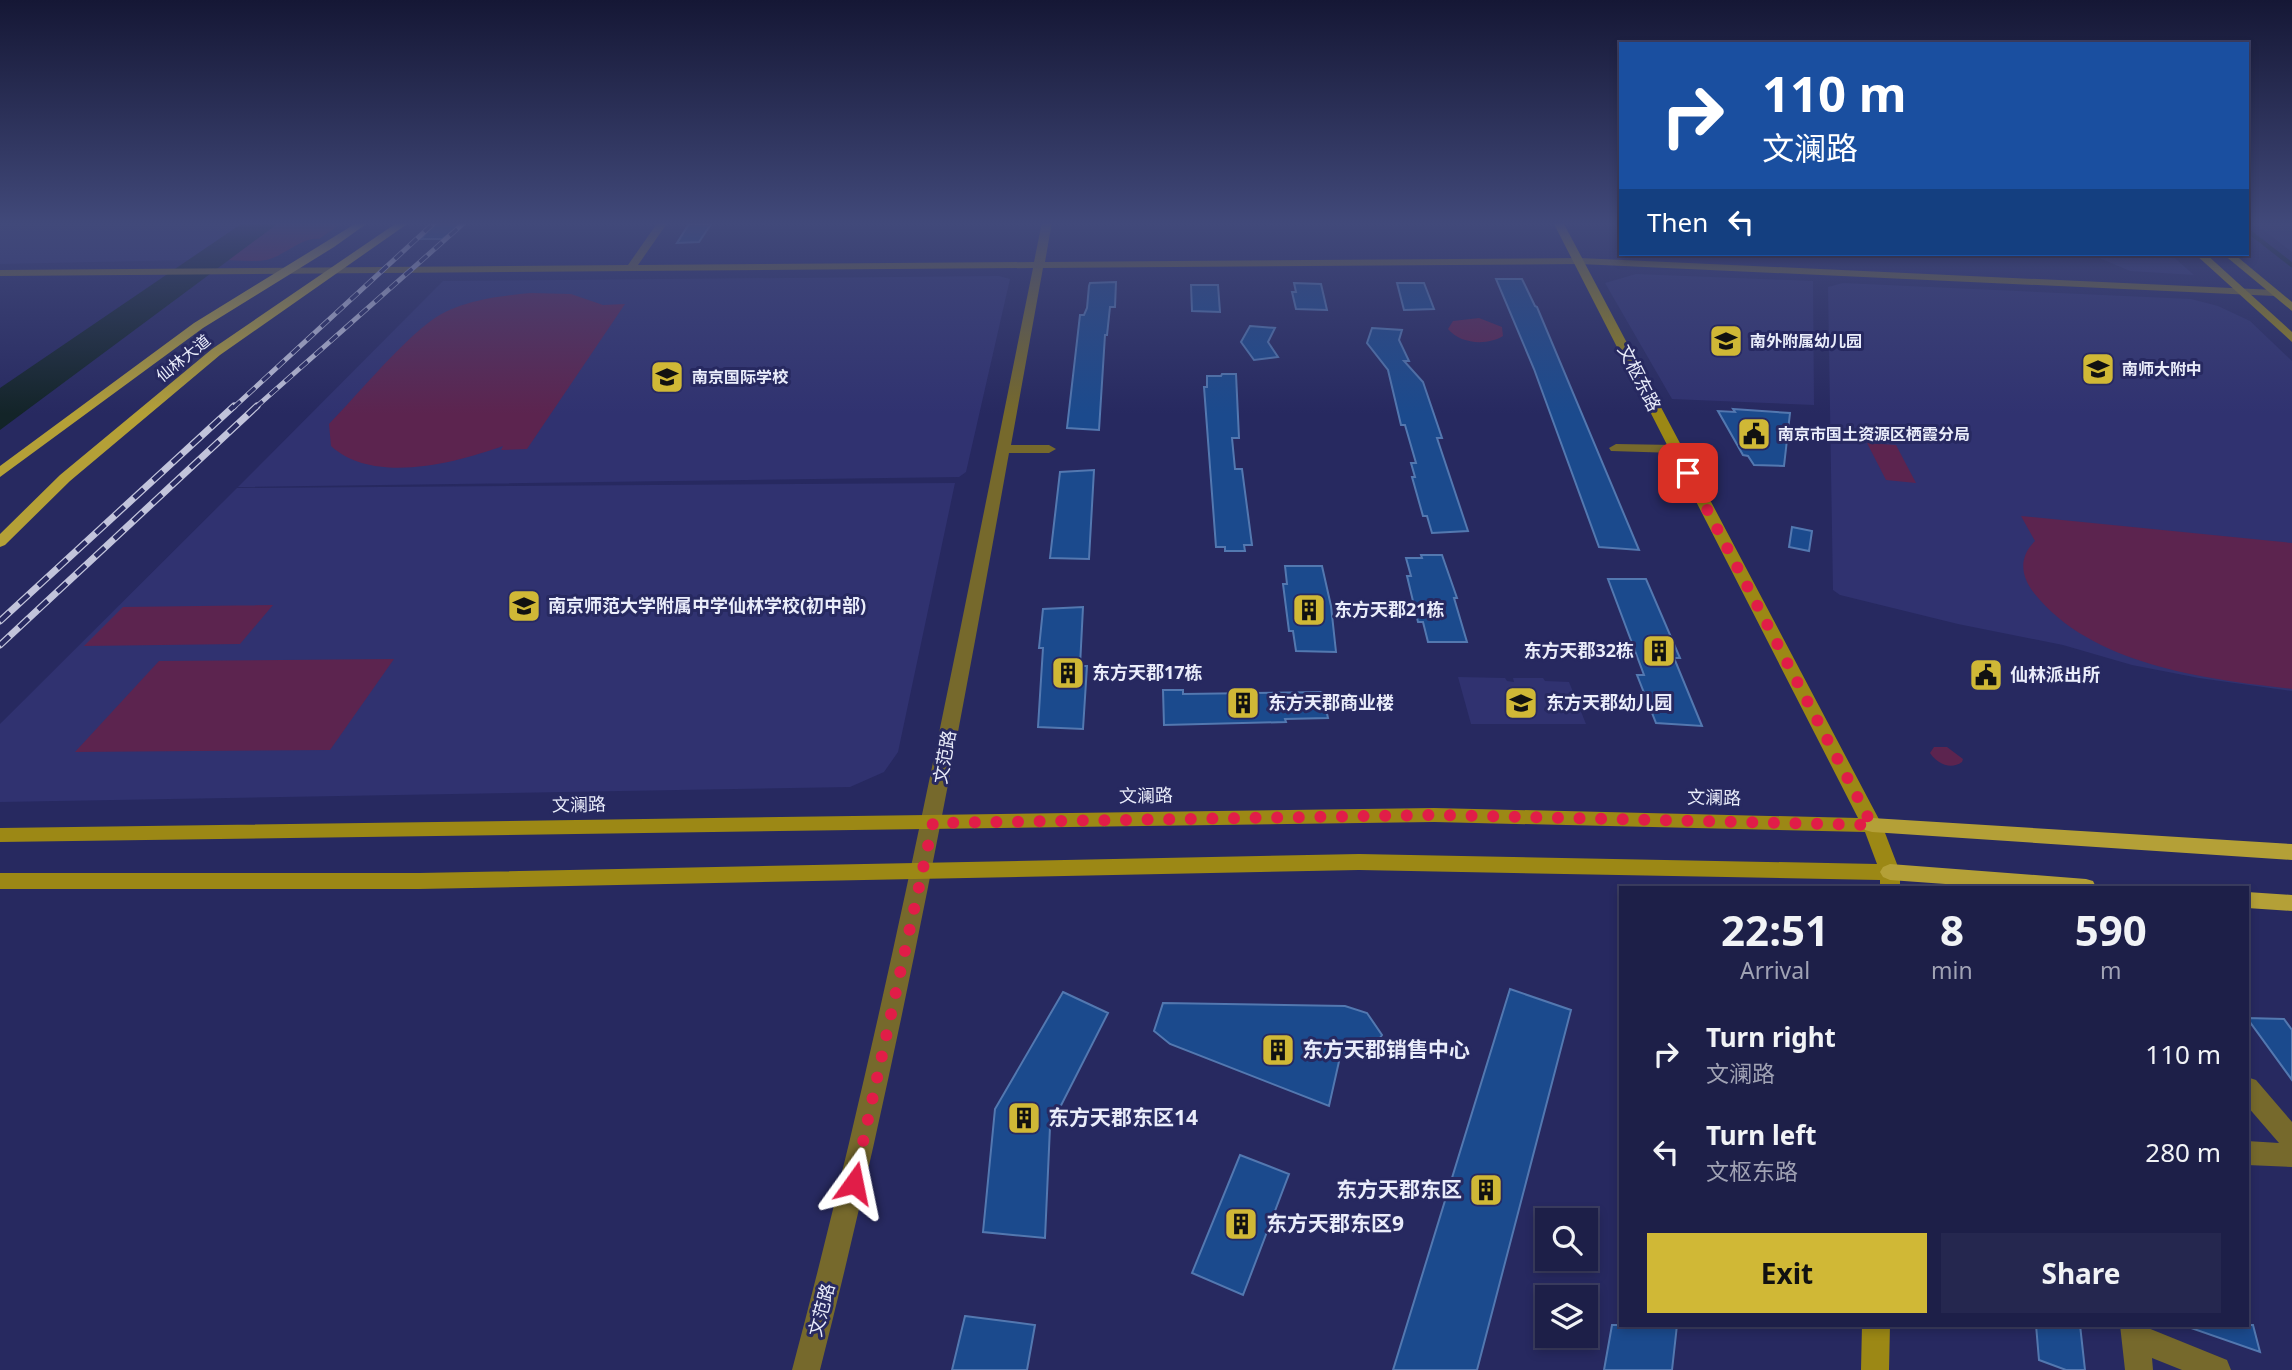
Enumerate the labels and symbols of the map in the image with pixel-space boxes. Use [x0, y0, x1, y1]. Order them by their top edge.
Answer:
school or university icon: 南外附属幼儿园 [1707, 322, 1745, 360]
street label: 仙林大道 [151, 329, 215, 387]
place label: 南外附属幼儿园 [1750, 330, 1862, 352]
street label: 文枢东路 [1613, 340, 1667, 415]
school or university icon: 南师大附中 [2079, 350, 2117, 388]
school or university icon: 南京国际学校 [648, 358, 686, 396]
place label: 南师大附中 [2122, 358, 2202, 380]
place label: 南京国际学校 [692, 366, 789, 388]
public building icon: 南京市国土资源区栖霞分局 [1735, 415, 1773, 453]
place label: 南京市国土资源区栖霞分局 [1778, 423, 1970, 445]
pin [1658, 443, 1718, 503]
school or university icon: 南京师范大学附属中学仙林学校(初中部) [505, 587, 543, 625]
building icon: 东方天郡21栋 [1290, 591, 1328, 629]
place label: 南京师范大学附属中学仙林学校(初中部) [548, 593, 866, 617]
place label: 东方天郡21栋 [1334, 597, 1445, 621]
building icon: 东方天郡32栋 [1640, 632, 1678, 670]
place label: 东方天郡32栋 [1523, 638, 1634, 662]
building icon: 东方天郡17栋 [1049, 654, 1087, 692]
public building icon: 仙林派出所 [1967, 656, 2005, 694]
place label: 东方天郡17栋 [1092, 660, 1203, 684]
place label: 仙林派出所 [2010, 662, 2100, 686]
building icon: 东方天郡商业楼 [1224, 684, 1262, 722]
school or university icon: 东方天郡幼儿园 [1502, 684, 1540, 722]
place label: 东方天郡商业楼 [1268, 690, 1394, 714]
place label: 东方天郡幼儿园 [1546, 690, 1672, 714]
street label: 文范路 [928, 728, 961, 785]
street label: 文澜路 [1119, 783, 1173, 807]
street label: 文澜路 [1687, 785, 1741, 809]
street label: 文澜路 [552, 792, 606, 816]
building icon: 东方天郡销售中心 [1259, 1031, 1297, 1069]
place label: 东方天郡销售中心 [1302, 1035, 1470, 1063]
building icon: 东方天郡东区14 [1005, 1099, 1043, 1137]
place label: 东方天郡东区14 [1048, 1103, 1198, 1131]
position arrow [817, 1146, 891, 1220]
building icon: 东方天郡东区 [1467, 1171, 1505, 1209]
place label: 东方天郡东区 [1336, 1175, 1462, 1203]
building icon: 东方天郡东区9 [1222, 1205, 1260, 1243]
place label: 东方天郡东区9 [1266, 1209, 1404, 1237]
street label: 文范路 [802, 1281, 840, 1339]

